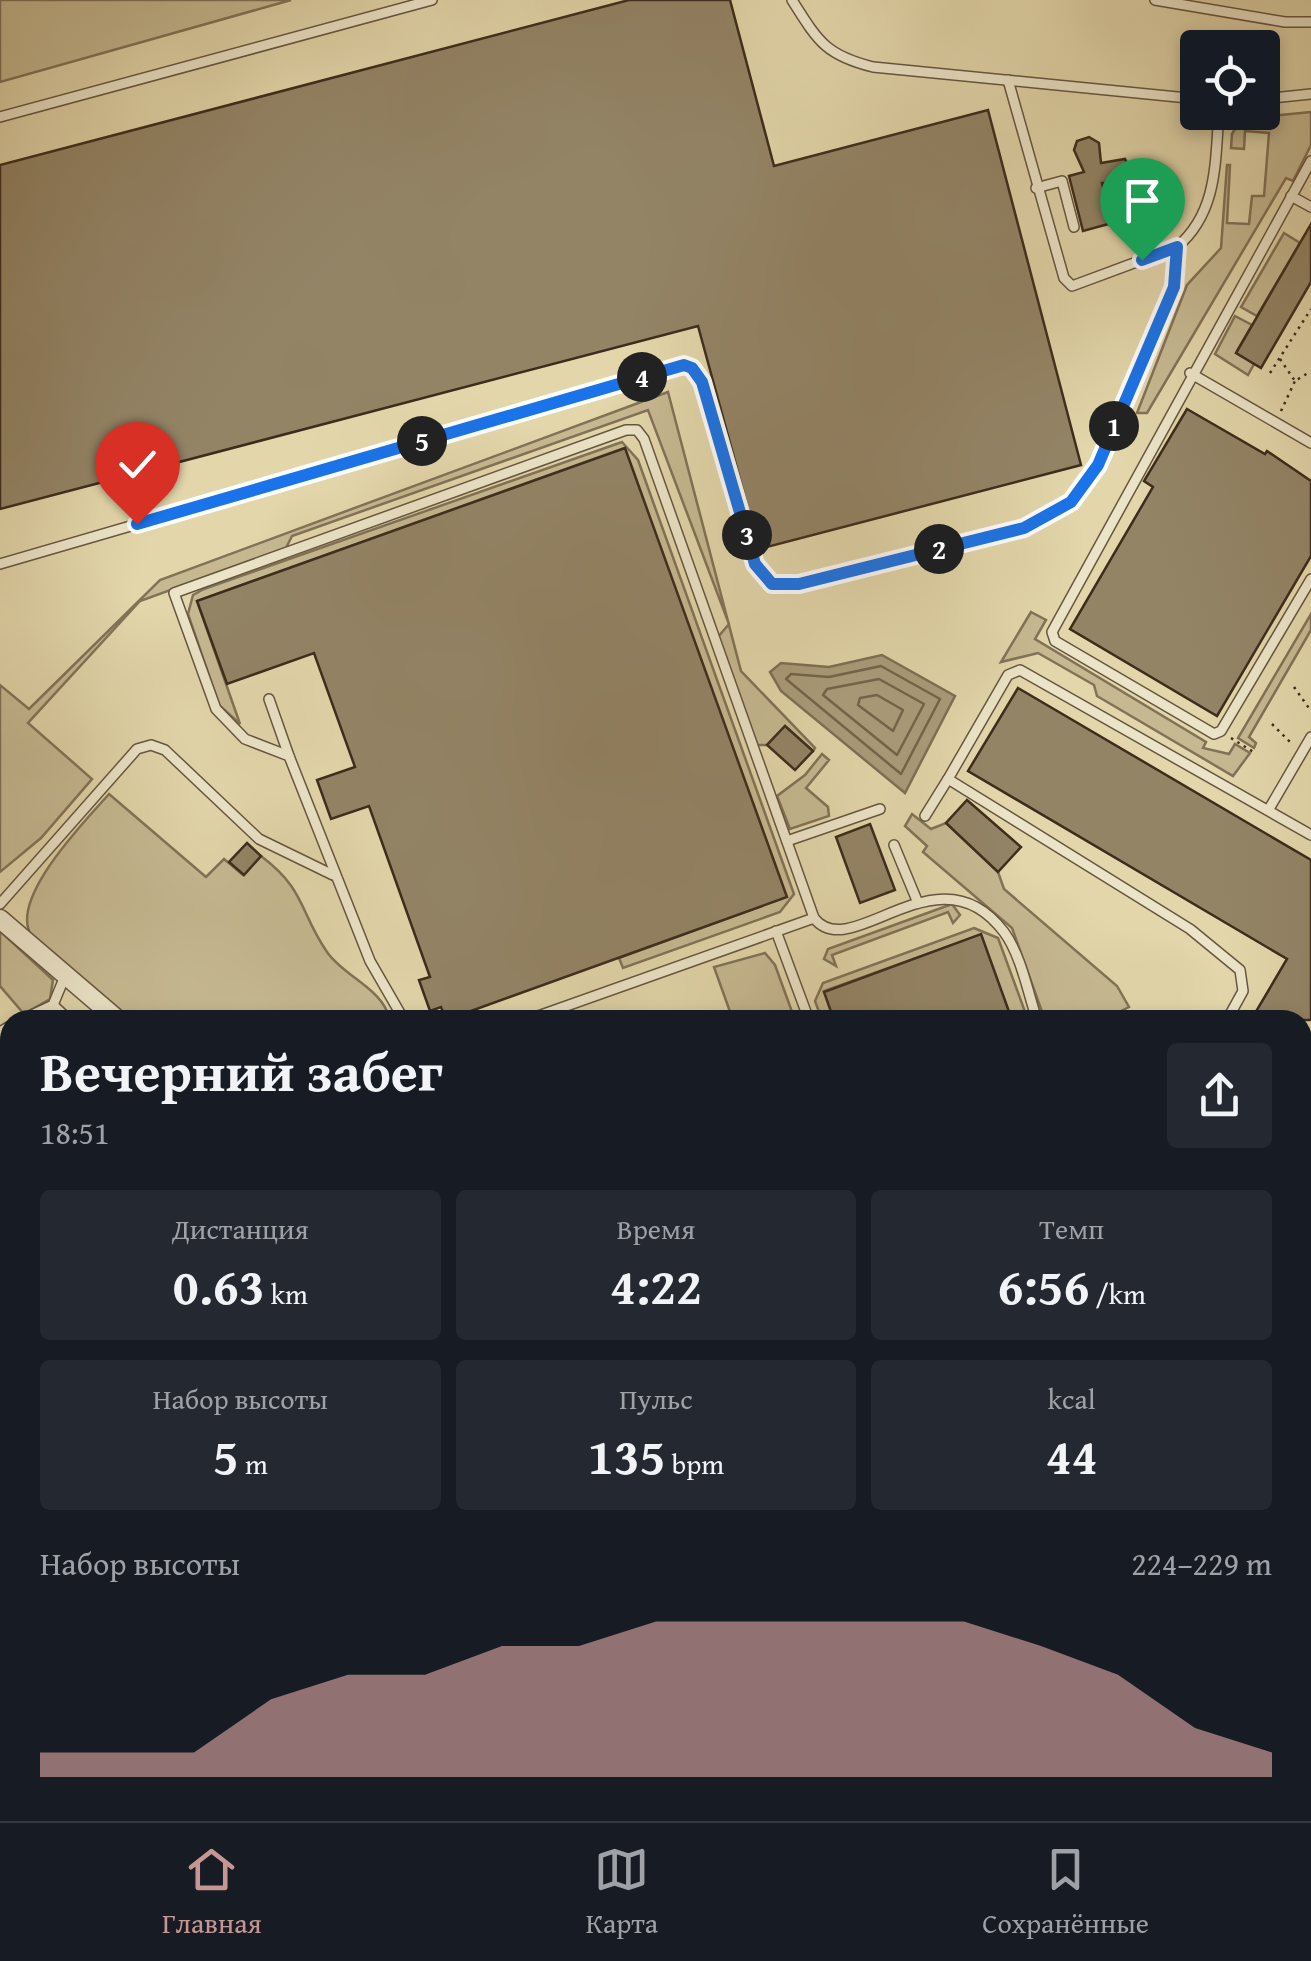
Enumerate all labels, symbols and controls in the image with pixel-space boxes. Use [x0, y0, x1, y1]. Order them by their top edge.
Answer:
map controls [1180, 30, 1280, 130]
button: locate [1180, 30, 1280, 130]
pin [1100, 158, 1185, 261]
icon: arrive [1115, 173, 1170, 228]
pin: 4 [617, 352, 667, 402]
text: 4 [635, 356, 649, 397]
pin: 1 [1089, 401, 1139, 451]
text: 1 [1107, 405, 1121, 446]
pin: 5 [397, 416, 447, 466]
text: 5 [415, 420, 429, 461]
pin [95, 422, 180, 525]
icon: check [110, 437, 165, 492]
pin: 3 [722, 510, 772, 560]
text: 3 [740, 514, 754, 555]
pin: 2 [914, 524, 964, 574]
text: 2 [932, 528, 946, 569]
text: Вечерний забег [40, 1031, 443, 1111]
button: share [1167, 1043, 1272, 1148]
text: 18:51 [40, 1109, 109, 1156]
text: Дистанция [172, 1208, 309, 1249]
text: Время [617, 1208, 695, 1249]
text: Темп [1039, 1208, 1104, 1249]
text: 0.63 [173, 1249, 265, 1322]
text: 4:22 [610, 1249, 702, 1322]
text: 6:56 [997, 1249, 1089, 1322]
text: km [265, 1273, 308, 1314]
text: /km [1089, 1273, 1146, 1314]
text: Набор высоты [153, 1378, 328, 1419]
text: Пульс [619, 1378, 693, 1419]
text: kcal [1048, 1378, 1096, 1419]
text: 5 [213, 1419, 239, 1492]
text: 135 [588, 1419, 666, 1492]
text: 44 [1046, 1419, 1098, 1492]
text: m [239, 1443, 268, 1484]
text: bpm [666, 1443, 724, 1484]
text: Набор высоты [40, 1540, 240, 1587]
text: 224–229 m [1131, 1540, 1272, 1587]
tab: Главная [162, 1842, 262, 1943]
tab: Карта [586, 1842, 658, 1943]
tab: Сохранённые [982, 1842, 1149, 1943]

